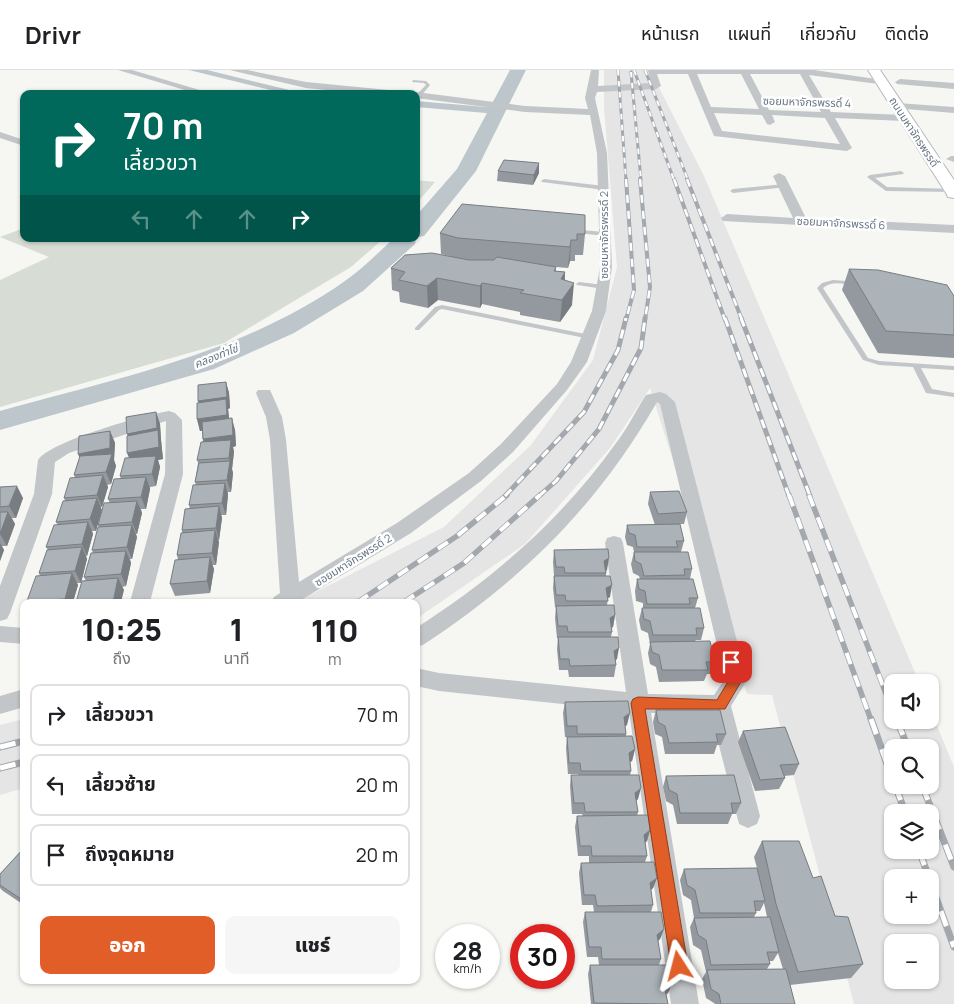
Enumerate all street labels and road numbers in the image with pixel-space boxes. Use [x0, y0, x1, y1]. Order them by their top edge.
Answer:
street label: ซอยมหาจักรพรรดิ์ 4 [763, 92, 851, 111]
street label: ถนนมหาจักรพรรดิ์ [886, 94, 943, 170]
street label: ซอยมหาจักรพรรดิ์ 2 [596, 191, 611, 279]
street label: ซอยมหาจักรพรรดิ์ 6 [796, 213, 886, 232]
street label: ซอยมหาจักรพรรดิ์ 2 [311, 530, 394, 589]

